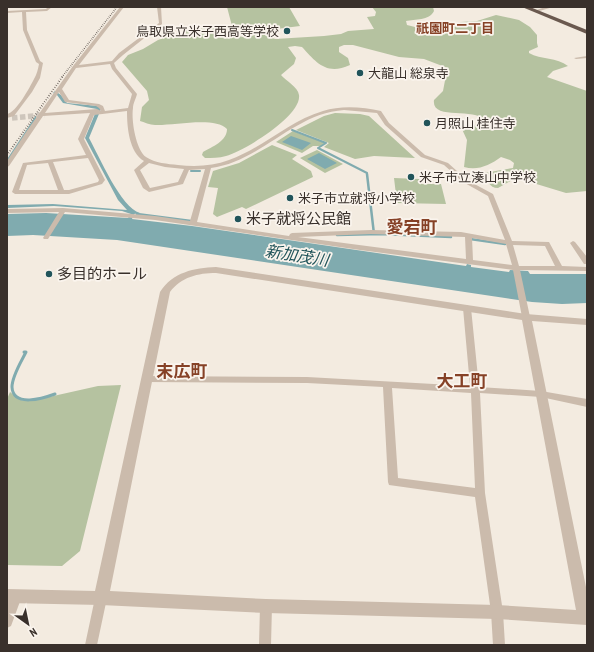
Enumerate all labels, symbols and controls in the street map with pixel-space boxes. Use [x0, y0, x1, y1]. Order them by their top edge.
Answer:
district label: 祇園町二丁目 [416, 20, 494, 37]
place label: 鳥取県立米子西高等学校 [136, 23, 279, 40]
marker: 鳥取県立米子西高等学校 [282, 26, 292, 36]
place label: 大龍山 総泉寺 [368, 65, 449, 82]
marker: 大龍山 総泉寺 [355, 68, 365, 78]
place label: 月照山 桂住寺 [435, 115, 516, 132]
marker: 月照山 桂住寺 [422, 118, 432, 128]
place label: 米子市立湊山中学校 [419, 169, 536, 186]
marker: 米子市立湊山中学校 [406, 172, 416, 182]
place label: 米子市立就将小学校 [298, 190, 415, 207]
marker: 米子市立就将小学校 [285, 193, 295, 203]
place label: 米子就将公民館 [246, 209, 351, 228]
marker: 米子就将公民館 [233, 214, 243, 224]
district label: 愛宕町 [387, 216, 438, 238]
water label: 新加茂川 [264, 240, 332, 270]
place label: 多目的ホール [57, 264, 147, 283]
marker: 多目的ホール [44, 269, 54, 279]
district label: 末広町 [157, 360, 208, 382]
district label: 大工町 [437, 370, 488, 392]
north arrow [8, 604, 48, 644]
text: N [27, 625, 40, 640]

